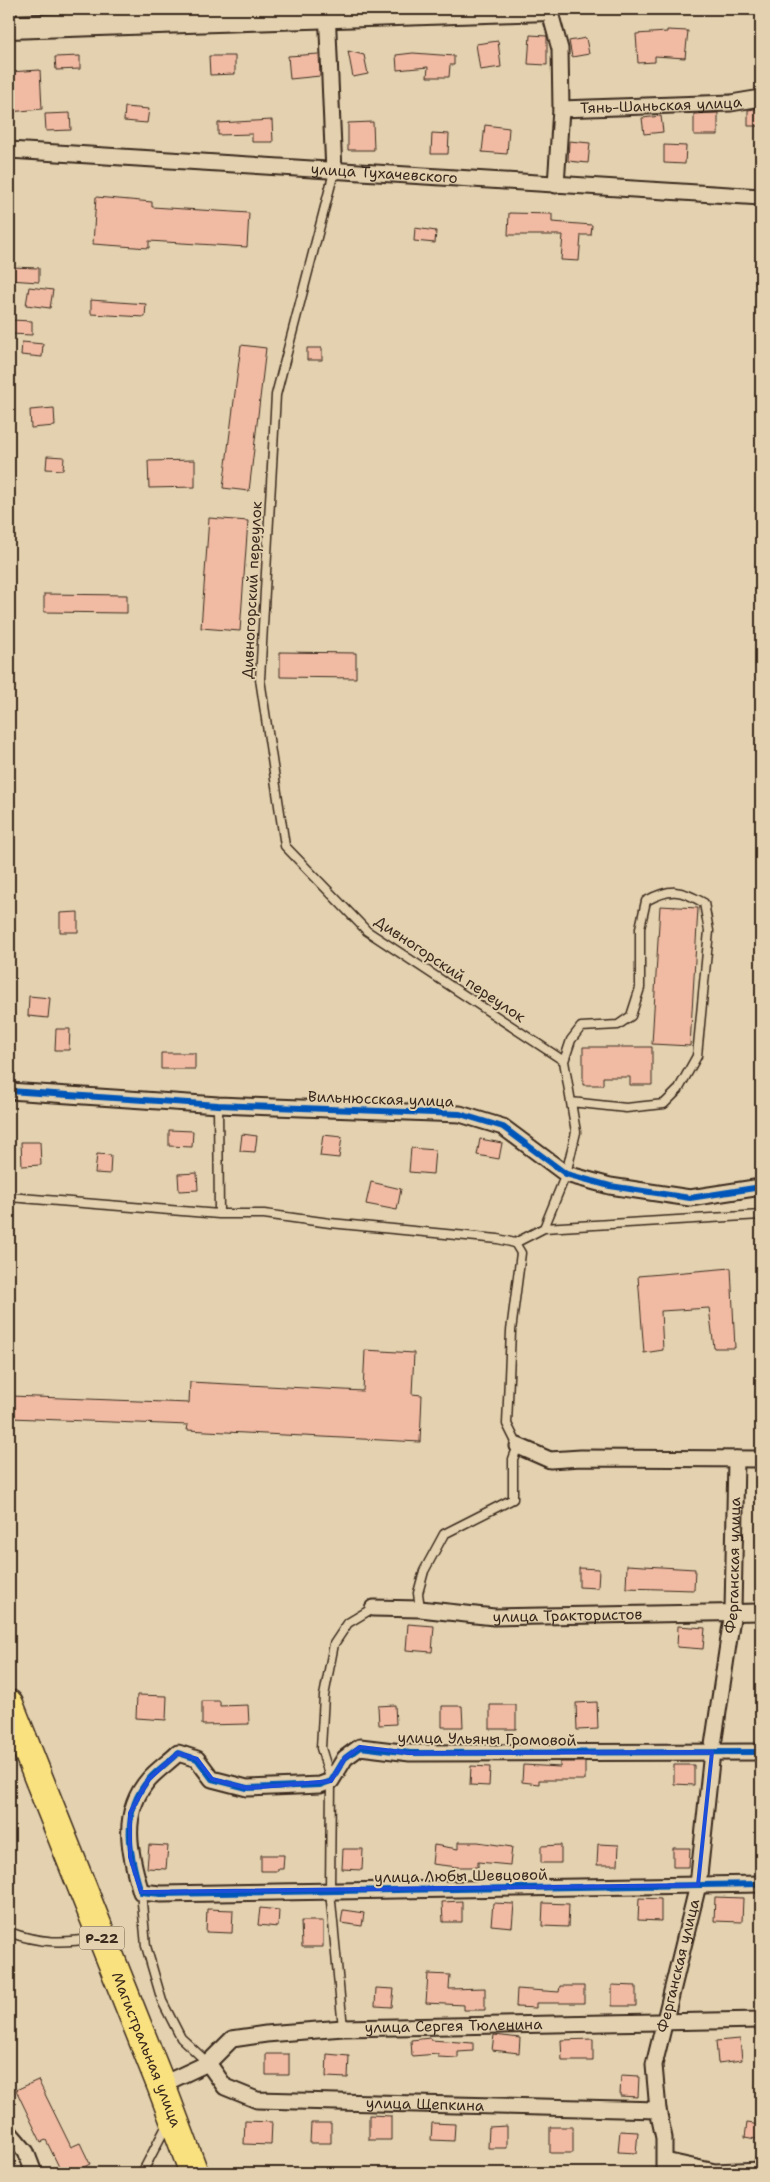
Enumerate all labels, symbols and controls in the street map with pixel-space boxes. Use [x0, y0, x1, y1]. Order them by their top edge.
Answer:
street label: Тянь-Шаньская улица [580, 91, 744, 118]
street label: улица Тухачевского [310, 159, 458, 188]
street label: Дивногорский переулок [237, 501, 267, 679]
street label: Дивногорский переулок [371, 911, 529, 1027]
street label: Вильнюсская улица [308, 1086, 455, 1112]
street label: Ферганская улица [720, 1496, 745, 1635]
street label: улица Трактористов [492, 1604, 643, 1627]
street label: улица Ульяны Громовой [397, 1727, 577, 1751]
street label: улица Любы Шевцовой [374, 1864, 548, 1888]
street label: Ферганская улица [652, 1896, 704, 2035]
road number: Р-22 [80, 1926, 124, 1950]
street label: Магистральная улица [107, 1969, 186, 2131]
street label: улица Сергея Тюленина [365, 2014, 543, 2038]
street label: улица Щепкина [366, 2093, 485, 2116]

